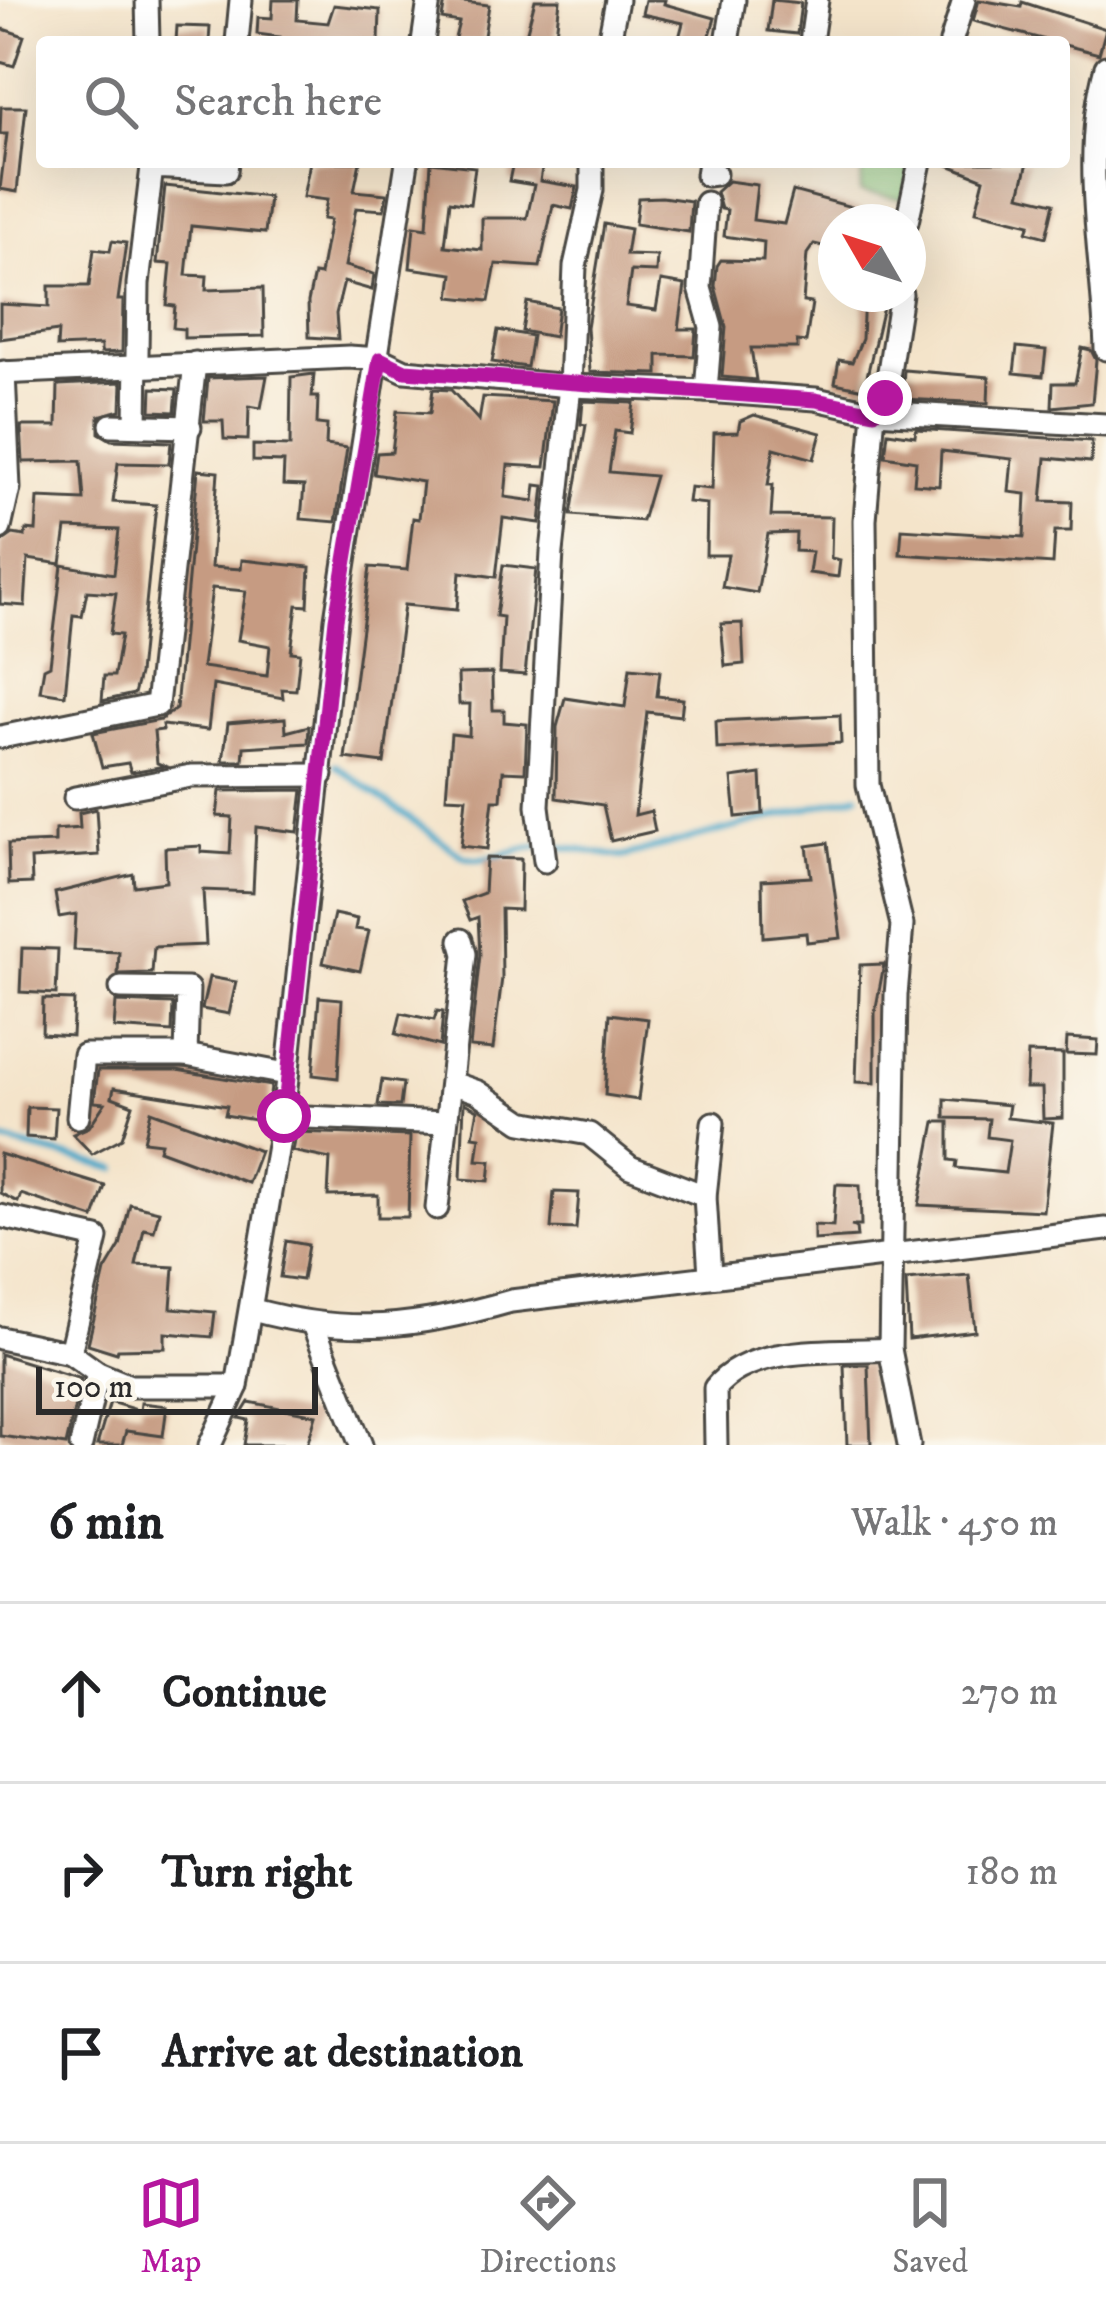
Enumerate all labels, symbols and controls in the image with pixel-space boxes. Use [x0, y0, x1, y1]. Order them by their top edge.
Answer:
search box [36, 36, 1070, 168]
icon: search [78, 69, 144, 135]
text: Search here [174, 74, 382, 130]
north arrow [818, 204, 926, 312]
route end [858, 371, 912, 425]
route start [257, 1089, 311, 1143]
scale bar [36, 1361, 318, 1414]
text: 100 m [54, 1367, 133, 1408]
text: 6 min [48, 1491, 164, 1555]
text: Walk · 450 m [851, 1499, 1058, 1548]
icon: ahead [48, 1660, 114, 1726]
text: Continue [162, 1665, 327, 1721]
text: 270 m [961, 1668, 1058, 1717]
icon: right [48, 1840, 114, 1906]
text: Turn right [162, 1845, 352, 1901]
text: 180 m [966, 1848, 1058, 1897]
icon: arrive [48, 2020, 114, 2086]
text: Arrive at destination [162, 2025, 523, 2081]
tab: Map [138, 2170, 204, 2283]
tab: Directions [480, 2170, 616, 2283]
tab: Saved [892, 2170, 968, 2283]

